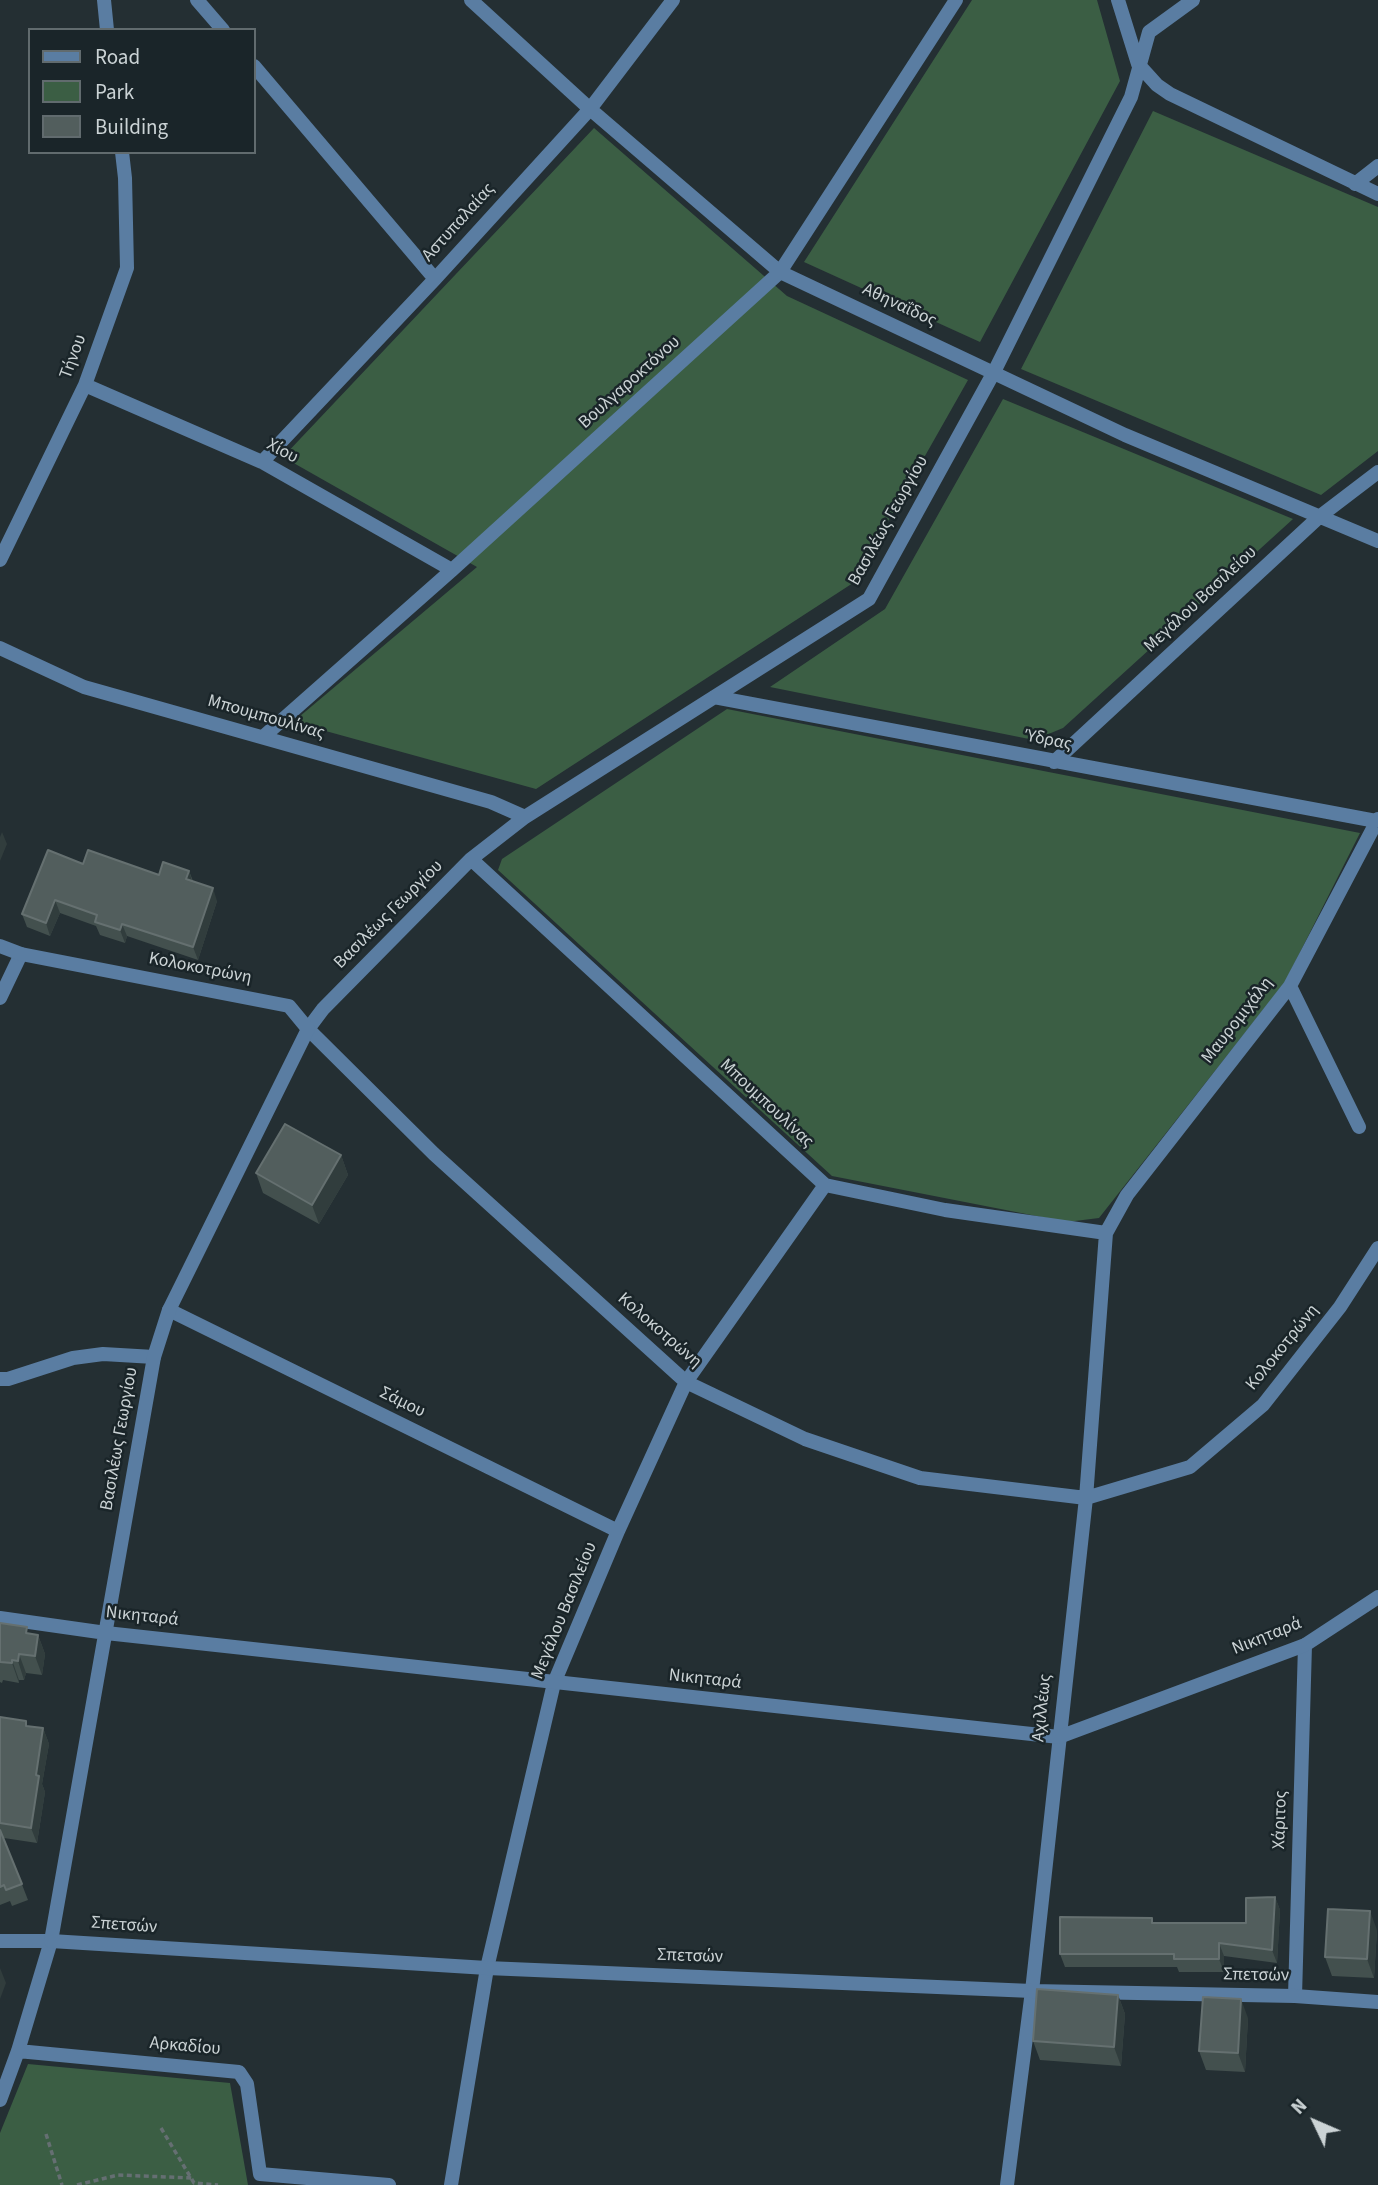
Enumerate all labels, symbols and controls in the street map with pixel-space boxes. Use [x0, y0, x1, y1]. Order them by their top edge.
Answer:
legend [28, 28, 256, 154]
text: Road [95, 42, 140, 72]
text: Park [95, 77, 134, 107]
text: Building [95, 112, 168, 142]
street label: Αστυπαλαίας [418, 179, 500, 267]
street label: Αθηναΐδος [859, 279, 939, 333]
street label: Τήνου [56, 332, 92, 382]
street label: Βουλγαροκτόνου [575, 332, 685, 434]
street label: Χίου [263, 435, 301, 469]
street label: Βασιλέως Γεωργίου [844, 452, 934, 590]
street label: Μεγάλου Βασιλείου [1140, 542, 1262, 658]
street label: Μπουμπουλίνας [205, 691, 327, 745]
street label: Ύδρας [1023, 726, 1073, 756]
street label: Βασιλέως Γεωργίου [330, 856, 448, 974]
street label: Κολοκοτρώνη [147, 948, 253, 990]
street label: Μαυρομιχάλη [1198, 974, 1278, 1068]
street label: Μπουμπουλίνας [714, 1055, 818, 1153]
street label: Κολοκοτρώνη [613, 1289, 705, 1373]
street label: Κολοκοτρώνη [1242, 1301, 1324, 1395]
street label: Βασιλέως Γεωργίου [97, 1366, 143, 1512]
street label: Σάμου [376, 1383, 428, 1423]
street label: Μεγάλου Βασιλείου [528, 1539, 602, 1683]
street label: Νικηταρά [105, 1602, 179, 1632]
street label: Νικηταρά [1229, 1613, 1305, 1661]
street label: Νικηταρά [668, 1665, 742, 1695]
street label: Αχιλλέως [1029, 1673, 1057, 1743]
street label: Χάριτος [1269, 1790, 1293, 1850]
street label: Σπετσών [90, 1913, 158, 1939]
street label: Σπετσών [657, 1945, 723, 1969]
street label: Σπετσών [1223, 1965, 1289, 1987]
street label: Αρκαδίου [149, 2033, 221, 2061]
north arrow [1280, 2087, 1350, 2157]
text: N [1285, 2093, 1314, 2121]

